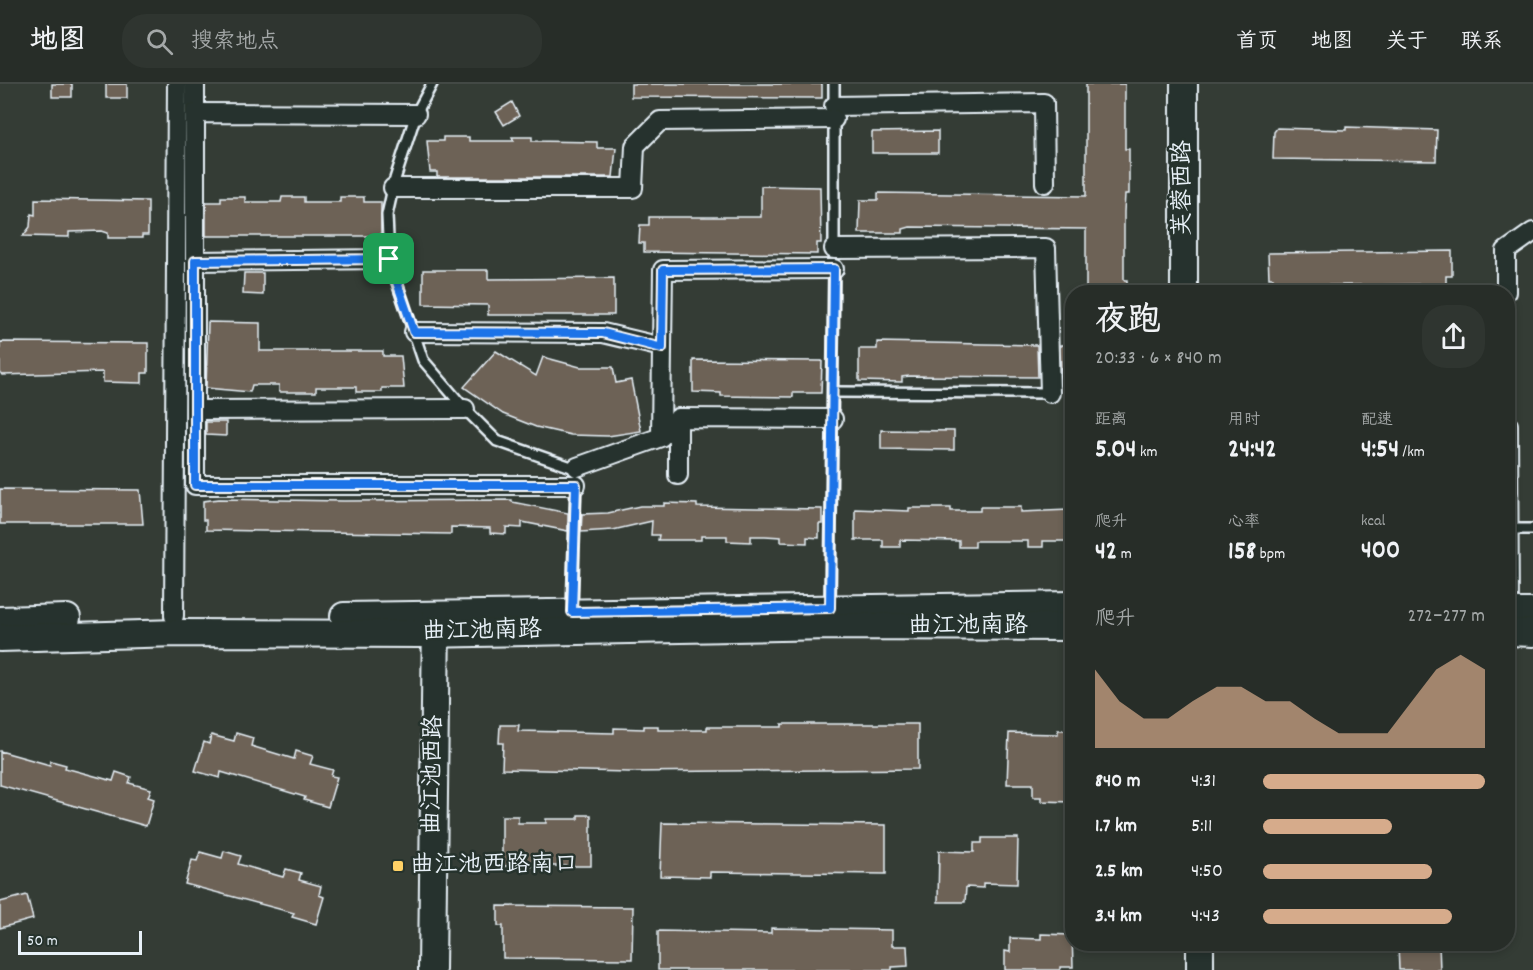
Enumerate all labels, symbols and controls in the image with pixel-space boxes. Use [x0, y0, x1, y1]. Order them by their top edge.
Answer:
search box [122, 14, 542, 68]
text: 地图 [30, 23, 86, 63]
icon: search [143, 25, 176, 58]
text: 搜索地点 [191, 27, 279, 58]
text: 首页 [1236, 28, 1278, 58]
text: 地图 [1311, 28, 1353, 58]
text: 关于 [1386, 28, 1428, 58]
text: 联系 [1461, 28, 1503, 58]
street label: 芙蓉西路 [1167, 140, 1201, 236]
pin [363, 233, 414, 284]
icon: arrive [372, 242, 405, 275]
text: 夜跑 [1095, 299, 1161, 346]
button: share [1422, 305, 1485, 368]
text: 20:33 · 6 × 840 m [1095, 345, 1222, 373]
text: 距离 [1095, 409, 1127, 432]
text: 用时 [1228, 409, 1260, 432]
text: 配速 [1361, 409, 1393, 432]
text: 5.04 [1095, 432, 1136, 469]
text: 24:42 [1228, 432, 1277, 469]
text: 4:54 [1361, 432, 1399, 469]
text: km [1136, 441, 1158, 464]
text: /km [1399, 441, 1425, 464]
text: kcal [1361, 510, 1385, 533]
text: 爬升 [1095, 511, 1127, 534]
text: 心率 [1228, 511, 1260, 534]
text: 400 [1361, 533, 1400, 570]
text: 42 [1095, 534, 1117, 571]
text: 158 [1228, 534, 1256, 571]
text: m [1117, 543, 1132, 566]
text: bpm [1256, 543, 1285, 566]
text: 272–277 m [1408, 603, 1485, 631]
text: 爬升 [1095, 606, 1135, 634]
street label: 曲江池南路 [908, 610, 1028, 644]
street label: 曲江池南路 [422, 614, 542, 650]
street label: 曲江池西路 [416, 715, 452, 835]
text: 840 m [1095, 768, 1141, 796]
text: 4:31 [1191, 768, 1216, 796]
text: 1.7 km [1095, 813, 1137, 841]
text: 5:11 [1191, 813, 1212, 841]
place label: 曲江池西路南口 [410, 849, 578, 883]
text: 2.5 km [1095, 858, 1143, 886]
text: 4:50 [1191, 858, 1223, 886]
marker: 曲江池西路南口 [391, 859, 405, 873]
text: 3.4 km [1095, 903, 1142, 931]
text: 4:43 [1191, 903, 1220, 931]
scale bar [18, 928, 142, 956]
text: 50 m [27, 930, 58, 953]

